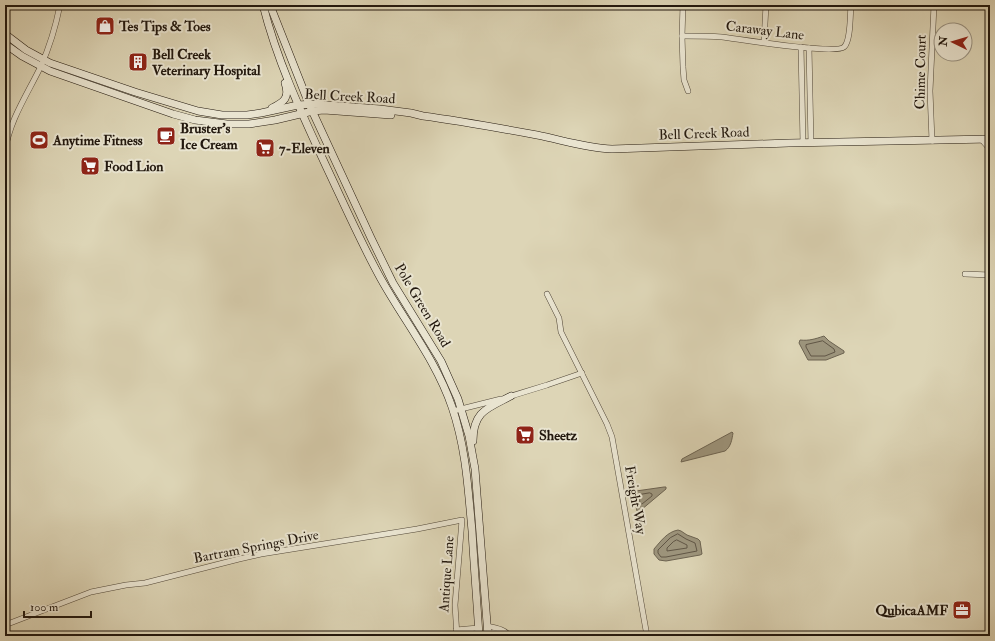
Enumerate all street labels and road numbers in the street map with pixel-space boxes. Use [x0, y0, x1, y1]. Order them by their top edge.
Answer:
street label: Caraway Lane [725, 17, 805, 45]
street label: Chime Court [911, 34, 930, 110]
street label: Bell Creek Road [304, 86, 396, 107]
street label: Bell Creek Road [658, 123, 750, 144]
street label: Pole Green Road [391, 260, 454, 350]
street label: Freight Way [620, 464, 650, 537]
street label: Bartram Springs Drive [192, 526, 320, 568]
street label: Antique Lane [435, 535, 458, 614]

